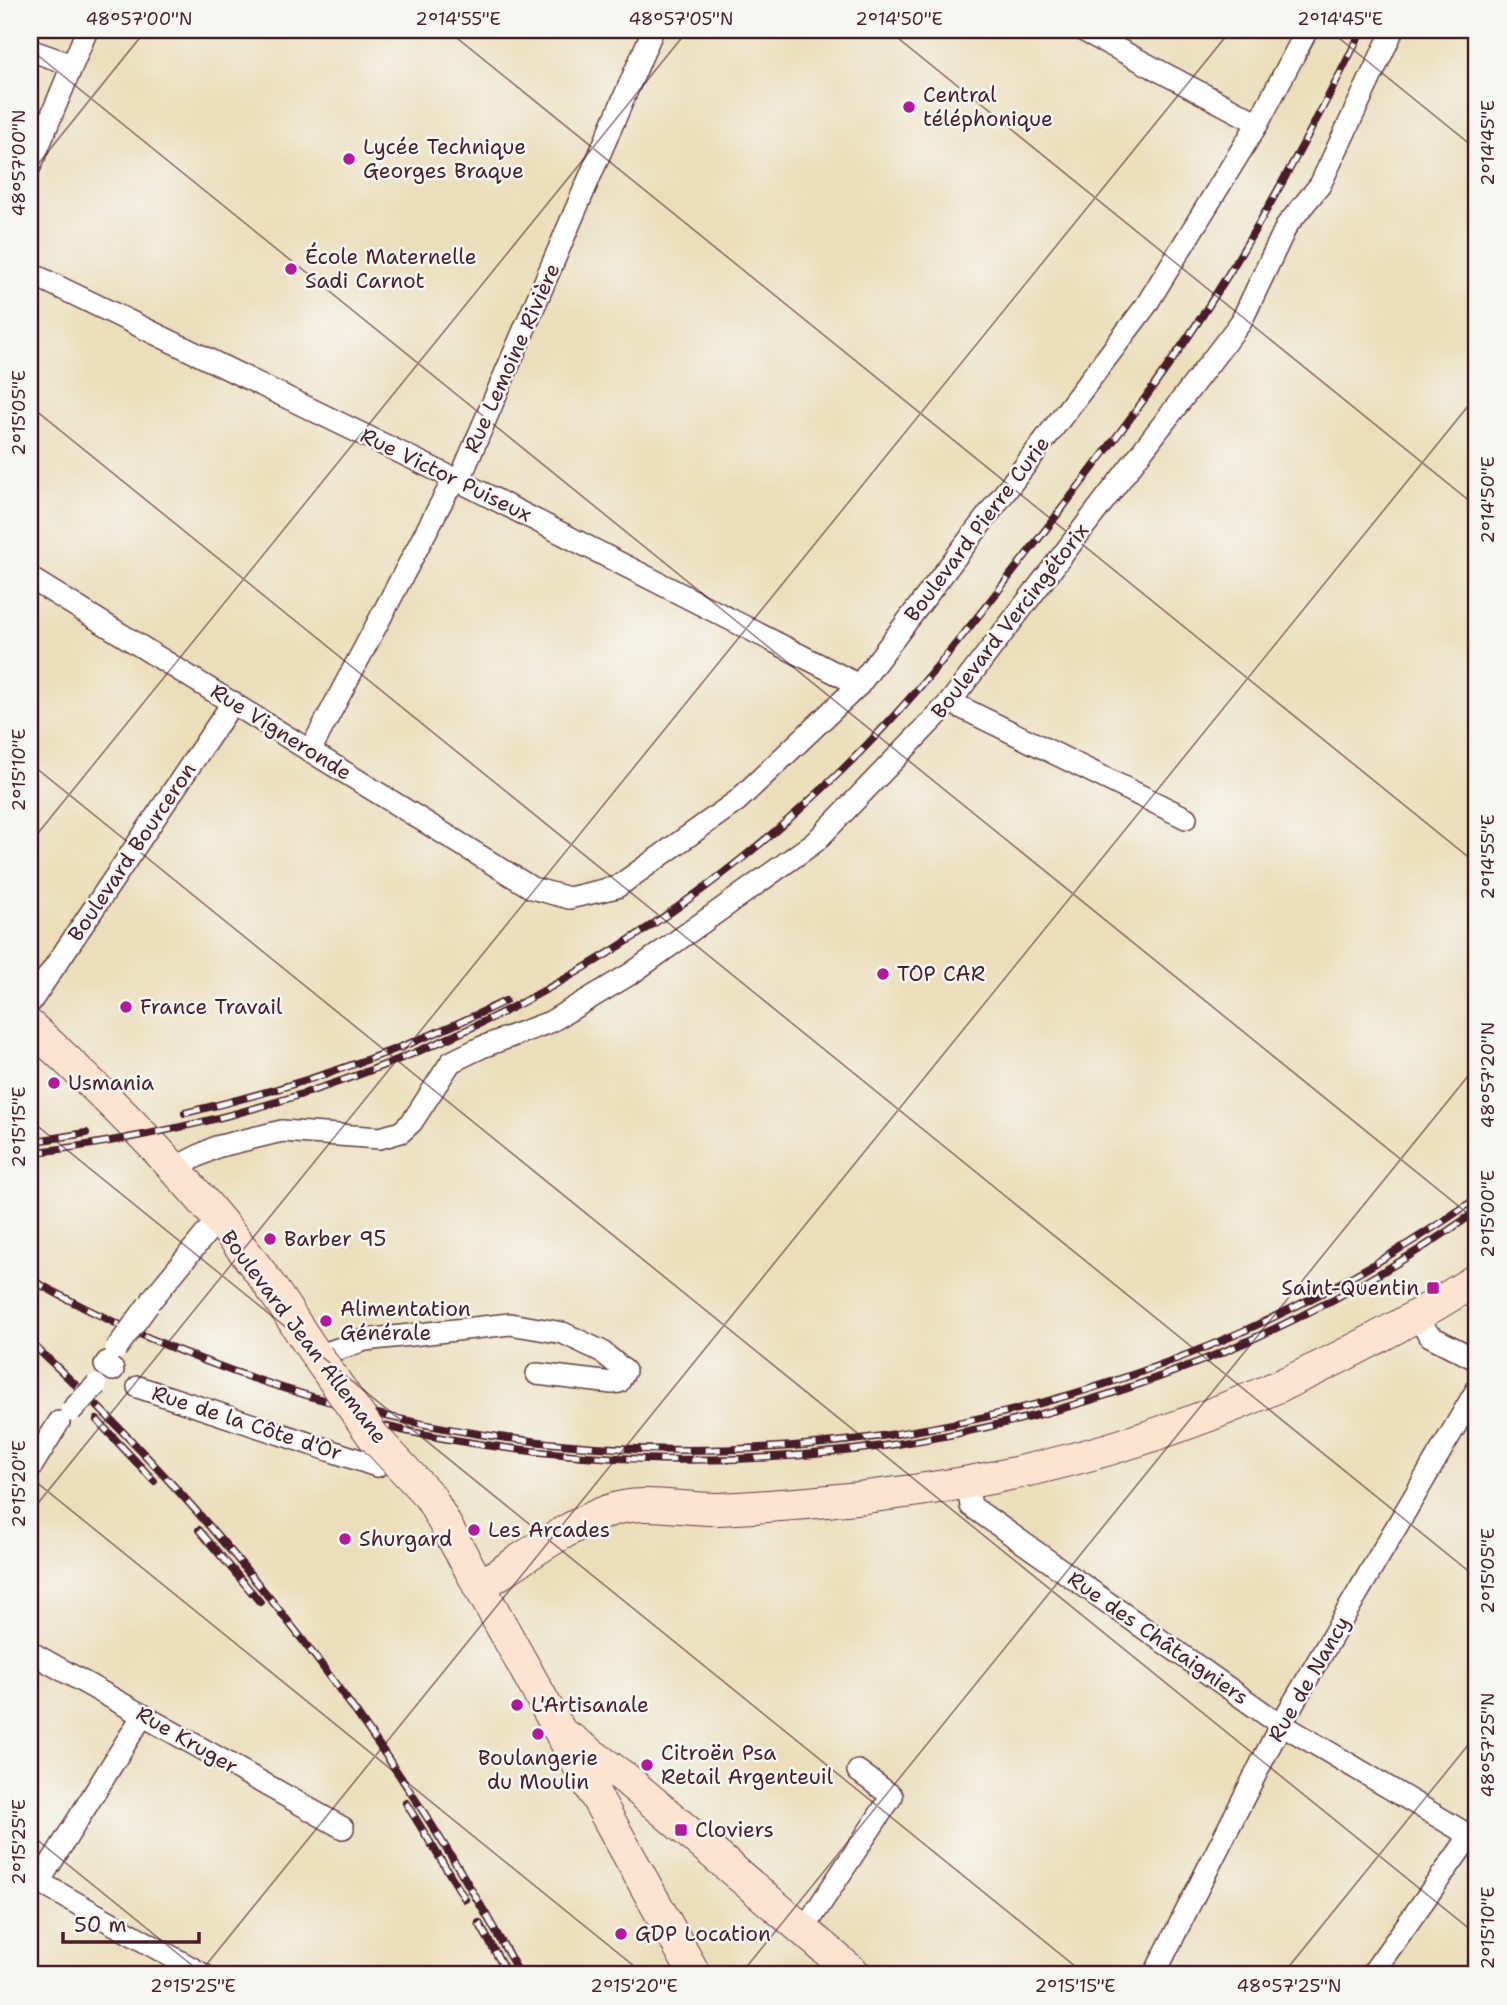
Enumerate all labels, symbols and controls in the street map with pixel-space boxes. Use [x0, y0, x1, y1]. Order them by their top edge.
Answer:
text: 48°57'00"N [86, 7, 192, 31]
text: 2°14'55"E [415, 7, 501, 31]
text: 48°57'05"N [629, 7, 733, 31]
text: 2°14'50"E [855, 7, 943, 31]
text: 2°14'45"E [1297, 7, 1383, 31]
place label: Central téléphonique [923, 81, 1053, 133]
marker: Central téléphonique [901, 99, 917, 115]
text: 2°14'45"E [1476, 100, 1500, 186]
text: 48°57'00"N [7, 110, 31, 216]
place label: Lycée Technique Georges Braque [363, 133, 526, 185]
marker: Lycée Technique Georges Braque [341, 151, 357, 167]
place label: École Maternelle Sadi Carnot [305, 242, 477, 295]
street label: Rue Lemoine Rivière [458, 259, 566, 457]
marker: École Maternelle Sadi Carnot [283, 261, 299, 277]
text: 2°15'05"E [7, 370, 31, 456]
street label: Rue Victor Puiseux [356, 421, 536, 529]
street label: Boulevard Pierre Curie [898, 431, 1056, 627]
text: 2°14'50"E [1476, 456, 1500, 544]
street label: Boulevard Vercingétorix [925, 518, 1095, 724]
street label: Rue Vigneronde [205, 677, 357, 787]
text: 2°15'10"E [7, 729, 31, 811]
street label: Boulevard Bourceron [62, 757, 202, 947]
text: 2°14'55"E [1476, 814, 1500, 900]
place label: TOP CAR [897, 960, 985, 988]
marker: TOP CAR [875, 966, 891, 982]
place label: France Travail [140, 993, 283, 1021]
marker: France Travail [118, 999, 134, 1015]
text: 48°57'20"N [1476, 1022, 1500, 1128]
place label: Usmania [68, 1069, 154, 1097]
marker: Usmania [46, 1075, 62, 1091]
text: 2°15'15"E [7, 1086, 31, 1168]
text: 2°15'00"E [1476, 1170, 1500, 1258]
street label: Boulevard Jean Allemane [215, 1225, 393, 1449]
place label: Barber 95 [284, 1225, 386, 1253]
marker: Barber 95 [262, 1231, 278, 1247]
place label: Saint-Quentin [1281, 1274, 1419, 1302]
marker: Saint-Quentin [1425, 1280, 1441, 1296]
place label: Alimentation Générale [340, 1295, 471, 1347]
marker: Alimentation Générale [318, 1313, 334, 1329]
street label: Rue de la Côte d'Or [148, 1379, 346, 1467]
text: 2°15'20"E [7, 1440, 31, 1528]
place label: Les Arcades [488, 1516, 610, 1544]
marker: Les Arcades [466, 1522, 482, 1538]
place label: Shurgard [359, 1525, 452, 1553]
text: 2°15'05"E [1476, 1528, 1500, 1614]
marker: Shurgard [337, 1531, 353, 1547]
street label: Rue des Châtaigniers [1062, 1565, 1254, 1711]
street label: Rue de Nancy [1262, 1611, 1356, 1747]
place label: L'Artisanale [531, 1691, 649, 1719]
text: 48°57'25"N [1476, 1693, 1500, 1797]
marker: L'Artisanale [509, 1697, 525, 1713]
street label: Rue Kruger [131, 1700, 243, 1780]
marker: Boulangerie du Moulin [530, 1726, 546, 1742]
place label: Citroën Psa Retail Argenteuil [661, 1739, 834, 1791]
place label: Boulangerie du Moulin [478, 1744, 598, 1796]
marker: Citroën Psa Retail Argenteuil [639, 1757, 655, 1773]
text: 2°15'25"E [7, 1799, 31, 1885]
place label: Cloviers [695, 1816, 774, 1844]
marker: Cloviers [673, 1822, 689, 1838]
text: 2°15'10"E [1476, 1887, 1500, 1969]
scale bar [63, 1900, 200, 1944]
text: 50 m [74, 1911, 127, 1939]
place label: GDP Location [635, 1920, 771, 1948]
marker: GDP Location [613, 1926, 629, 1942]
text: 2°15'25"E [150, 1974, 236, 1998]
text: 2°15'20"E [590, 1974, 678, 1998]
text: 2°15'15"E [1034, 1974, 1116, 1998]
text: 48°57'25"N [1237, 1974, 1341, 1998]

